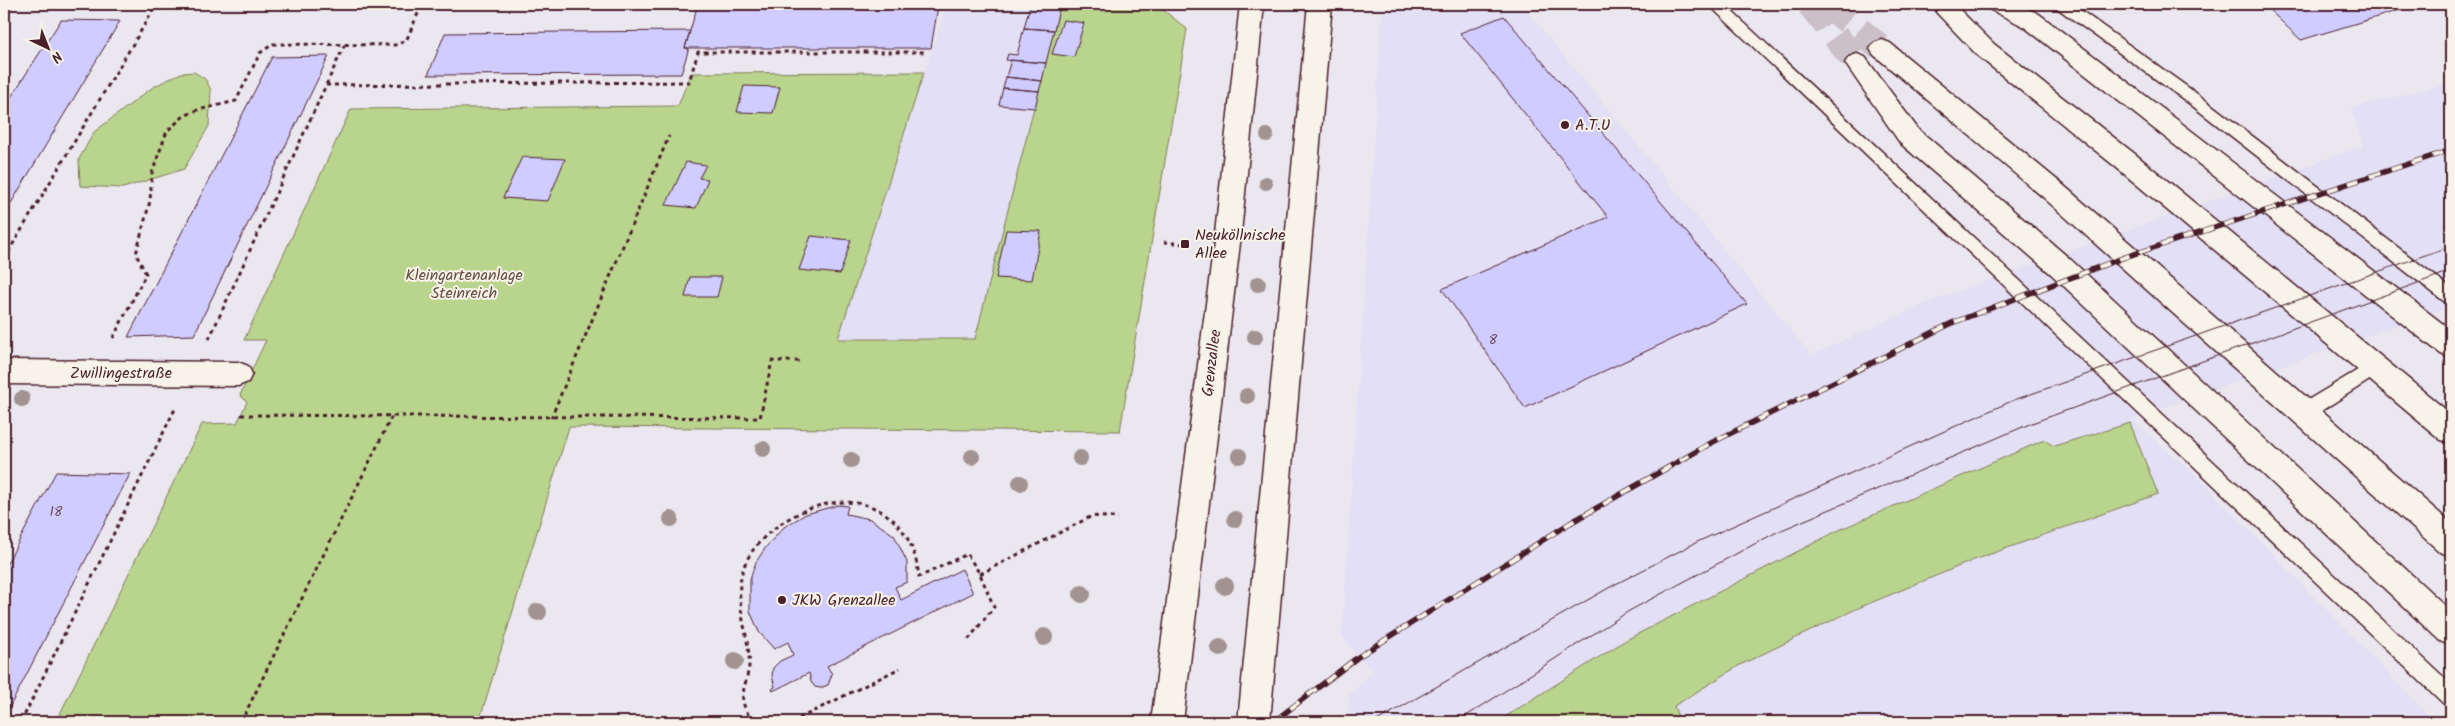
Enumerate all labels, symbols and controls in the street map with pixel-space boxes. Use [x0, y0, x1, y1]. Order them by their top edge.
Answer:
north arrow [22, 22, 72, 72]
text: N [45, 46, 67, 68]
place label: A.T.U [1575, 113, 1611, 138]
marker: A.T.U [1559, 119, 1571, 131]
place label: Neuköllnische Allee [1195, 223, 1285, 266]
marker: Neuköllnische Allee [1179, 238, 1191, 250]
park label: Kleingartenanlage Steinreich [405, 263, 523, 306]
street label: Grenzallee [1195, 328, 1229, 398]
house number: 8 [1489, 329, 1498, 351]
street label: Zwillingestraße [70, 361, 172, 386]
house number: 18 [50, 501, 63, 523]
place label: JKW Grenzallee [792, 588, 895, 613]
marker: JKW Grenzallee [776, 594, 788, 606]

